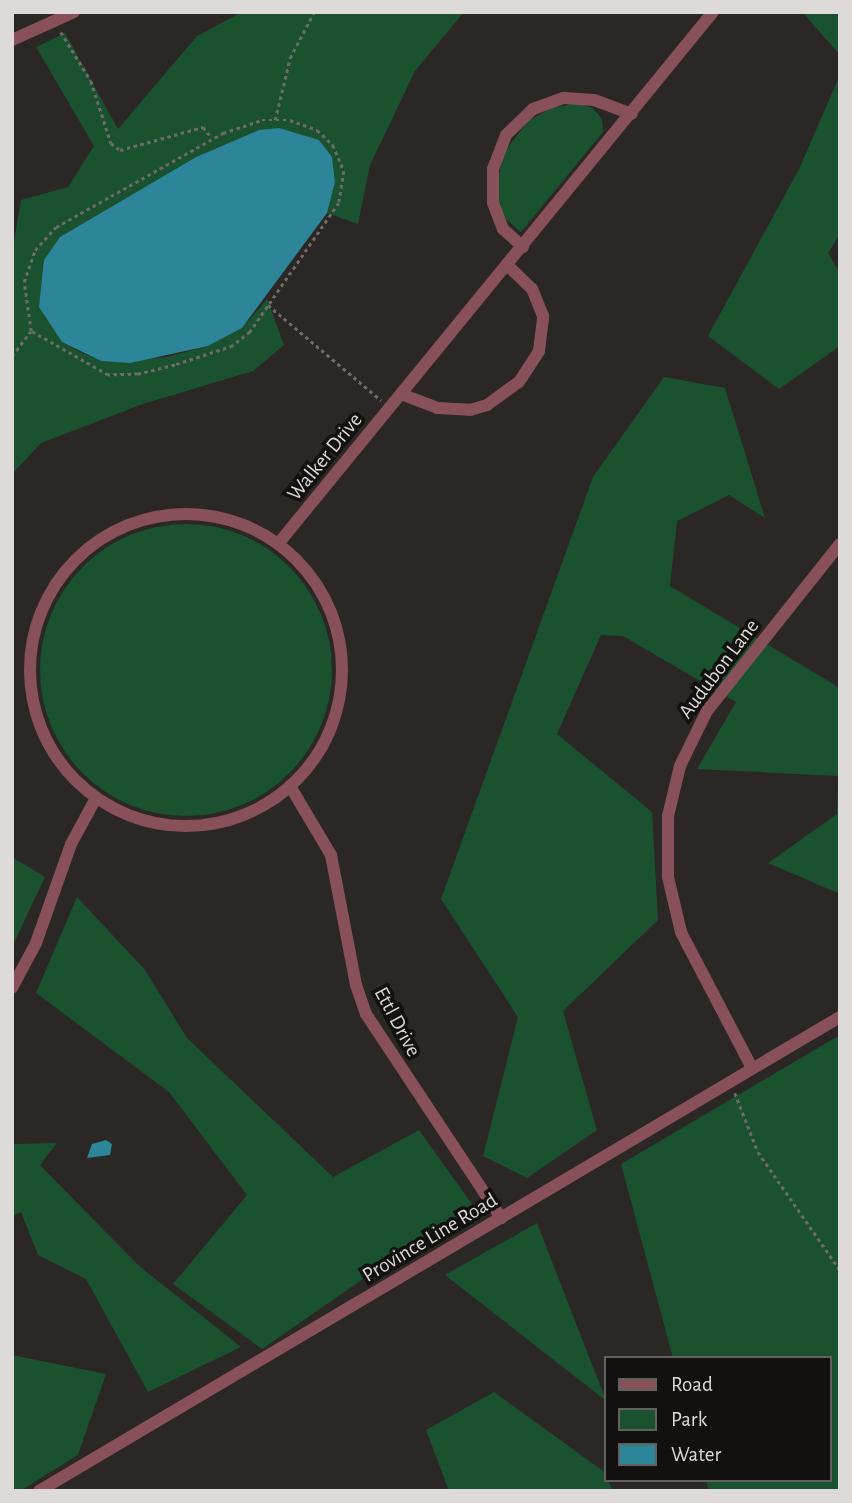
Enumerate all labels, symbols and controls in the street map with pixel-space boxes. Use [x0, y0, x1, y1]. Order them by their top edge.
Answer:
street label: Walker Drive [282, 408, 368, 506]
street label: Audubon Lane [673, 614, 765, 724]
street label: Ettl Drive [368, 983, 426, 1061]
street label: Province Line Road [358, 1188, 502, 1288]
legend [604, 1356, 831, 1482]
text: Road [671, 1374, 713, 1395]
text: Park [671, 1409, 707, 1430]
text: Water [671, 1444, 721, 1465]

